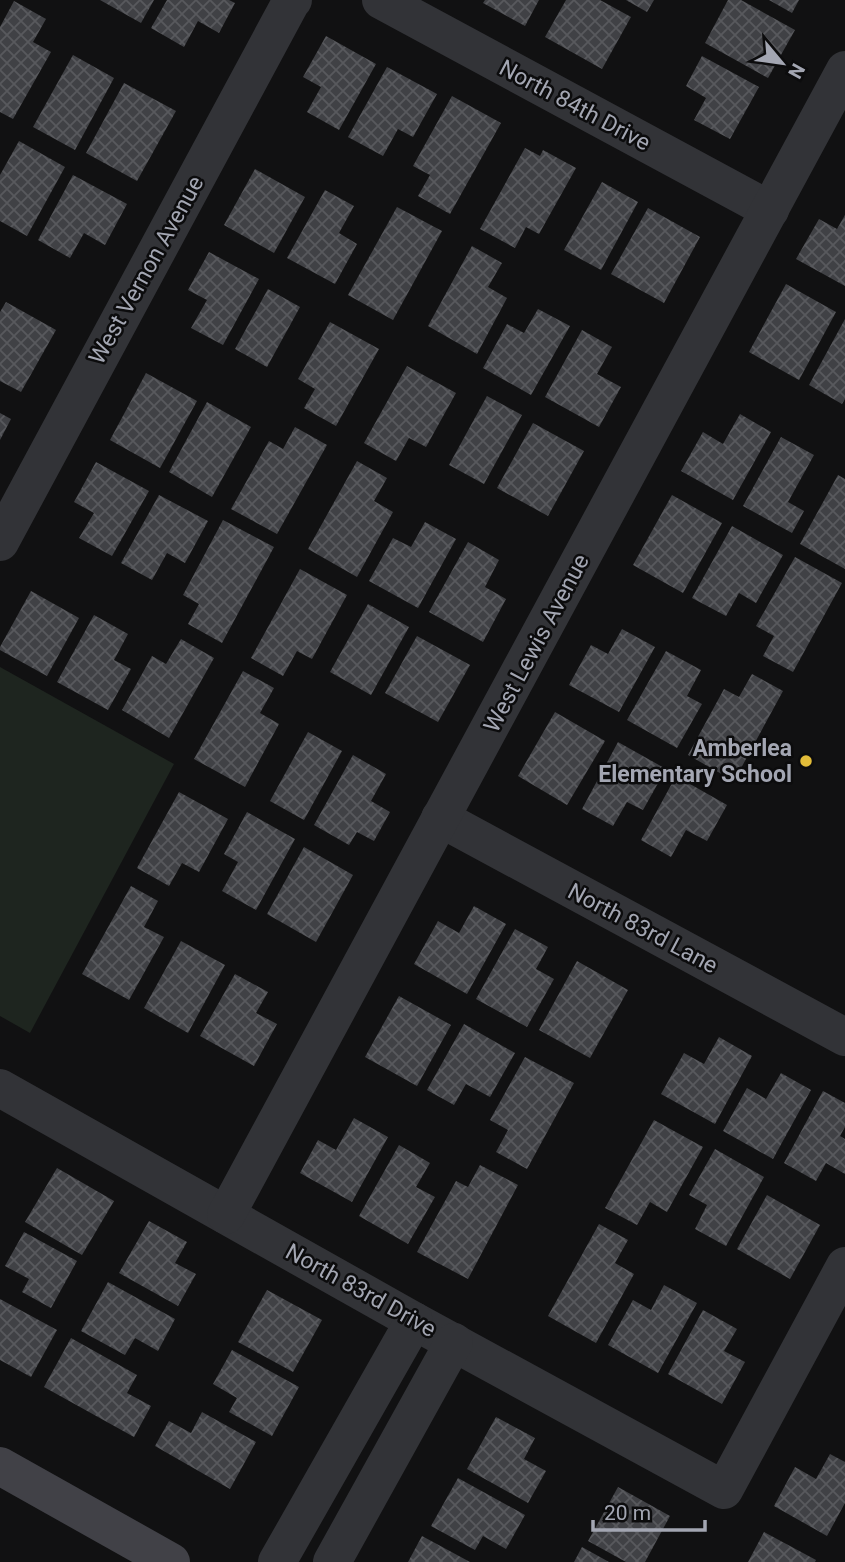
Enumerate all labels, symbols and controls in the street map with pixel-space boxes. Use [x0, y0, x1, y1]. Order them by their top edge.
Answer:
north arrow [747, 28, 817, 98]
street label: North 84th Drive [495, 54, 655, 157]
text: N [783, 60, 810, 82]
street label: West Vernon Avenue [83, 171, 209, 369]
street label: West Lewis Avenue [478, 550, 595, 737]
place label: Amberlea Elementary School [598, 735, 792, 788]
marker: Amberlea Elementary School [798, 753, 814, 769]
street label: North 83rd Lane [563, 878, 722, 979]
street label: North 83rd Drive [281, 1238, 441, 1343]
scale bar [593, 1488, 705, 1532]
text: 20 m [604, 1501, 651, 1525]

